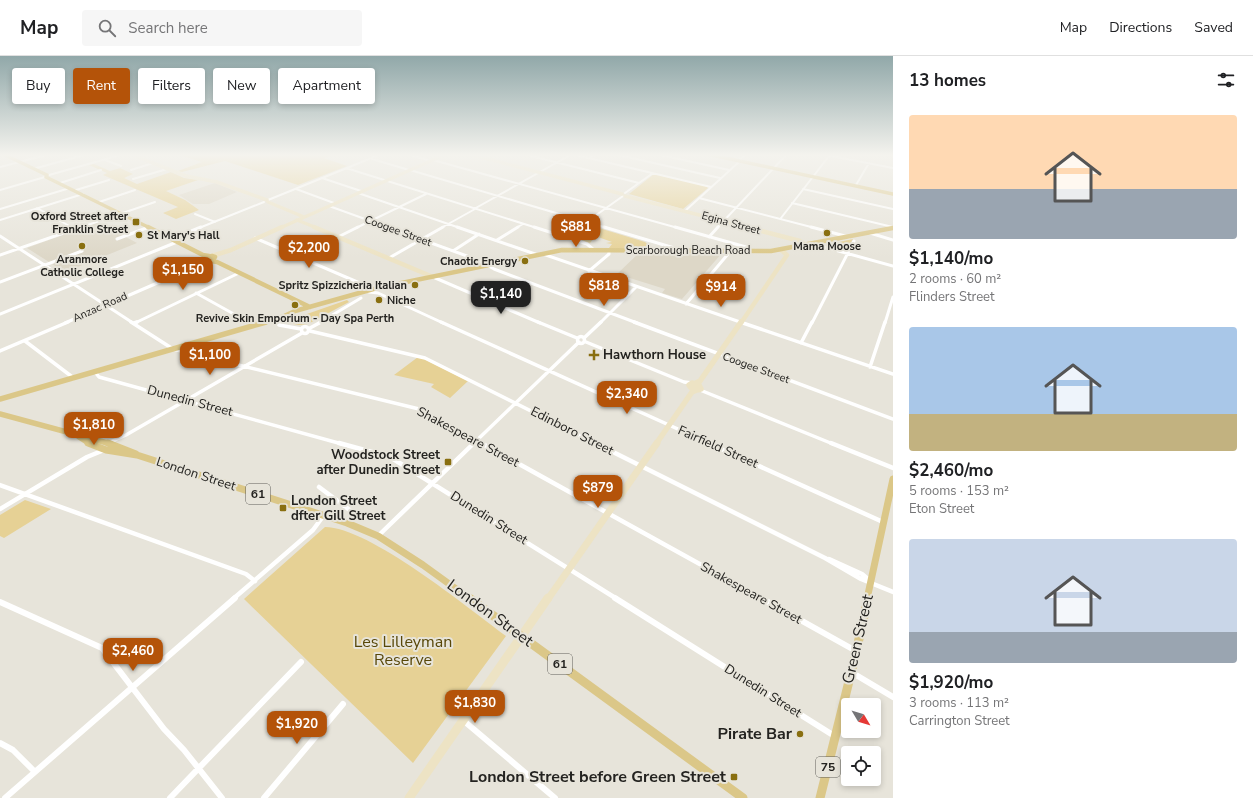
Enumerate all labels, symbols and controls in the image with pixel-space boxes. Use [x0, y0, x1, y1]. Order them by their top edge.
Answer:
search box [82, 10, 362, 46]
text: Map [20, 15, 58, 41]
icon: search [96, 17, 118, 39]
text: Search here [128, 18, 208, 38]
text: Map [1060, 18, 1087, 37]
text: Directions [1109, 18, 1172, 37]
text: Saved [1194, 18, 1233, 37]
chip: Buy [12, 68, 65, 104]
chip: Rent [73, 68, 130, 104]
chip: Filters [138, 68, 205, 104]
chip: New [213, 68, 270, 104]
chip: Apartment [278, 68, 375, 104]
text: 13 homes [909, 69, 986, 92]
icon: filters [1215, 69, 1237, 91]
icon: home [1037, 141, 1109, 213]
street label: Egina Street [700, 208, 762, 238]
place label: Oxford Street after Franklin Street [31, 209, 129, 237]
street label: Coogee Street [362, 212, 434, 250]
pin: $881 [552, 214, 600, 248]
marker: Oxford Street after Franklin Street [131, 217, 141, 227]
text: $881 [560, 218, 592, 236]
place label: St Mary's Hall [147, 228, 220, 243]
marker: Mama Moose [822, 228, 832, 238]
marker: St Mary's Hall [134, 230, 144, 240]
pin: $2,200 [276, 235, 342, 269]
text: $2,200 [288, 239, 330, 257]
place label: Mama Moose [793, 239, 861, 254]
marker: Aranmore Catholic College [77, 241, 87, 251]
street label: Scarborough Beach Road [626, 243, 750, 258]
text: $1,140/mo [909, 247, 993, 270]
place label: Aranmore Catholic College [40, 252, 124, 280]
place label: Chaotic Energy [440, 254, 517, 269]
marker: Chaotic Energy [520, 256, 530, 266]
pin: $1,150 [150, 257, 216, 291]
text: $1,150 [162, 261, 204, 279]
text: 2 rooms · 60 m² [909, 270, 1001, 288]
pin: $818 [580, 273, 628, 307]
pin: $914 [697, 274, 745, 308]
text: $818 [588, 277, 620, 295]
place label: Spritz Spizzicheria Italian [279, 278, 407, 293]
text: $914 [705, 278, 737, 296]
marker: Spritz Spizzicheria Italian [410, 280, 420, 290]
pin: $1,140 [468, 281, 534, 315]
text: $1,140 [480, 285, 522, 303]
street label: Anzac Road [70, 288, 130, 326]
text: Flinders Street [909, 288, 995, 306]
place label: Niche [387, 293, 416, 308]
marker: Niche [374, 295, 384, 305]
marker: Revive Skin Emporium - Day Spa Perth [290, 300, 300, 310]
place label: Revive Skin Emporium - Day Spa Perth [196, 311, 394, 326]
pin: $1,100 [177, 342, 243, 376]
text: $1,100 [189, 346, 231, 364]
place label: Hawthorn House [603, 346, 706, 364]
marker: Hawthorn House [588, 349, 600, 361]
street label: Coogee Street [720, 349, 792, 387]
icon: home [1037, 353, 1109, 425]
street label: Dunedin Street [145, 381, 235, 421]
pin: $2,340 [594, 381, 660, 415]
text: $2,340 [606, 385, 648, 403]
street label: Shakespeare Street [414, 402, 523, 472]
street label: Edinboro Street [527, 402, 617, 460]
pin: $1,810 [61, 412, 127, 446]
text: $1,810 [73, 416, 115, 434]
street label: Fairfield Street [675, 421, 761, 473]
place label: Woodstock Street after Dunedin Street [316, 446, 441, 479]
street label: London Street [154, 453, 238, 495]
marker: Woodstock Street after Dunedin Street [443, 457, 453, 467]
text: $2,460/mo [909, 459, 993, 482]
pin: $879 [574, 475, 622, 509]
text: $879 [582, 479, 614, 497]
text: 5 rooms · 153 m² [909, 482, 1009, 500]
road number: 61 [246, 484, 270, 504]
street label: Dunedin Street [447, 487, 531, 549]
place label: London Street dfter Gill Street [291, 492, 387, 525]
text: Eton Street [909, 500, 974, 518]
marker: London Street dfter Gill Street [278, 503, 288, 513]
street label: Shakespeare Street [697, 558, 805, 629]
icon: home [1037, 565, 1109, 637]
street label: London Street [442, 574, 538, 652]
street label: Green Street [837, 592, 879, 686]
park label: Les Lilleyman Reserve [354, 631, 452, 671]
pin: $2,460 [100, 638, 166, 672]
text: $2,460 [112, 642, 154, 660]
road number: 61 [548, 654, 572, 674]
street label: Dunedin Street [721, 660, 805, 722]
text: $1,920/mo [909, 671, 993, 694]
pin: $1,830 [442, 690, 508, 724]
text: $1,830 [454, 694, 496, 712]
text: 3 rooms · 113 m² [909, 694, 1009, 712]
north arrow [841, 698, 881, 738]
map controls [841, 698, 881, 786]
pin: $1,920 [264, 711, 330, 745]
text: Carrington Street [909, 712, 1010, 730]
text: $1,920 [276, 715, 318, 733]
place label: Pirate Bar [717, 723, 793, 745]
marker: Pirate Bar [795, 729, 805, 739]
button: locate [841, 746, 881, 786]
road number: 75 [816, 757, 840, 777]
place label: London Street before Green Street [469, 766, 727, 788]
marker: London Street before Green Street [729, 772, 739, 782]

